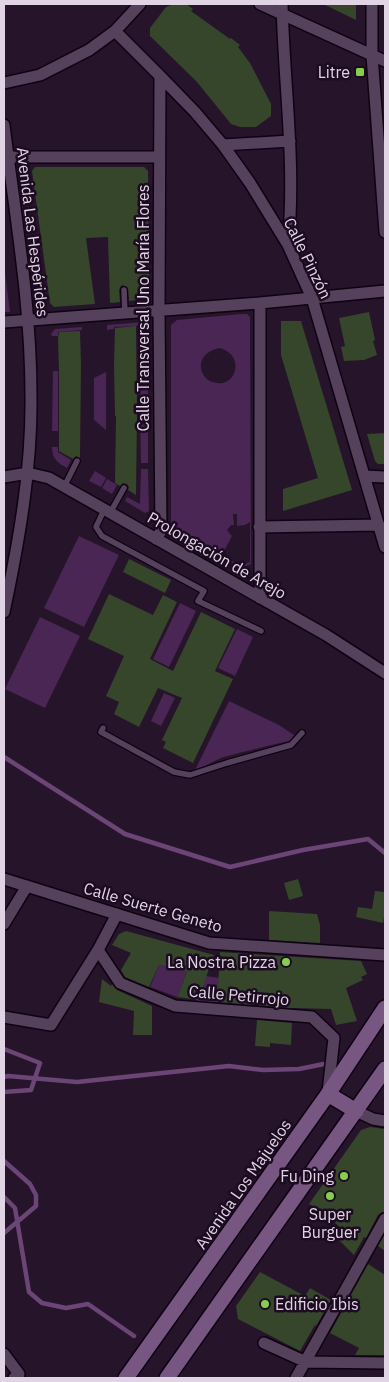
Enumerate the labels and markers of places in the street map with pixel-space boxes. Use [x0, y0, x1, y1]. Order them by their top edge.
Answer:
place label: Litre [318, 62, 350, 82]
marker: Litre [354, 66, 366, 78]
place label: La Nostra Pizza [167, 952, 276, 972]
marker: La Nostra Pizza [280, 956, 292, 968]
place label: Fu Ding [280, 1166, 335, 1186]
marker: Fu Ding [338, 1170, 350, 1182]
marker: Super Burguer [324, 1190, 336, 1202]
place label: Super Burguer [301, 1204, 359, 1242]
place label: Edificio Ibis [275, 1294, 359, 1314]
marker: Edificio Ibis [259, 1298, 271, 1310]

